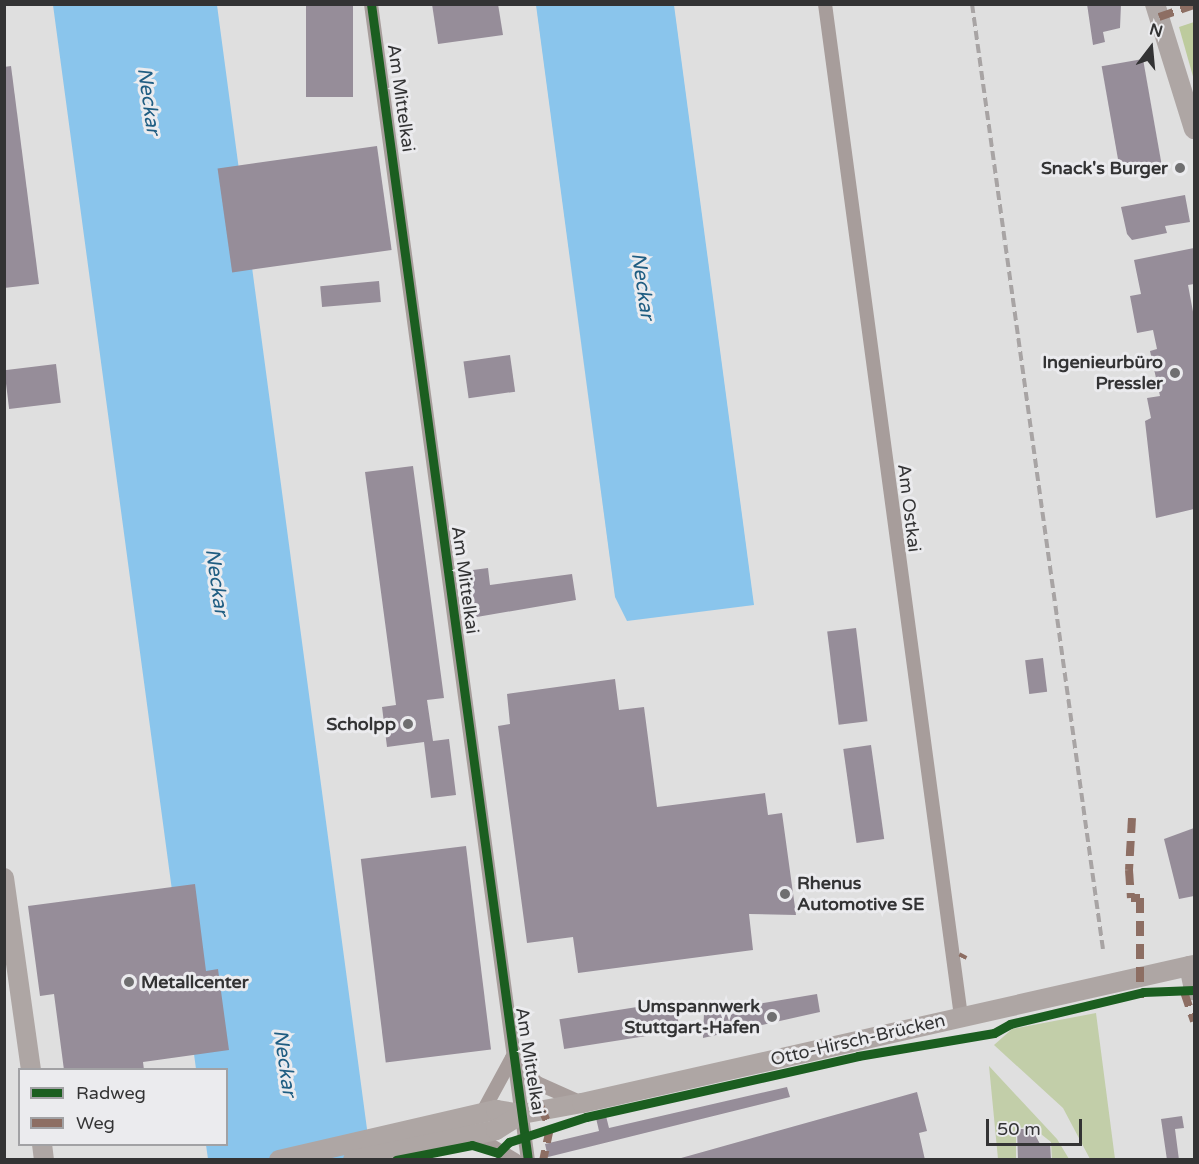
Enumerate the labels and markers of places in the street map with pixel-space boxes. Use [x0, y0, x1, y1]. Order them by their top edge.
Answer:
place label: Snack's Burger [1041, 157, 1168, 179]
marker: Snack's Burger [1173, 161, 1187, 175]
place label: Ingenieurbüro Pressler [1042, 352, 1163, 394]
marker: Ingenieurbüro Pressler [1168, 366, 1182, 380]
place label: Scholpp [326, 713, 396, 735]
marker: Scholpp [401, 717, 415, 731]
place label: Rhenus Automotive SE [797, 873, 924, 916]
marker: Rhenus Automotive SE [778, 887, 792, 901]
place label: Metallcenter [141, 971, 249, 993]
marker: Metallcenter [122, 975, 136, 989]
place label: Umspannwerk Stuttgart-Hafen [624, 996, 760, 1038]
marker: Umspannwerk Stuttgart-Hafen [765, 1010, 779, 1024]

